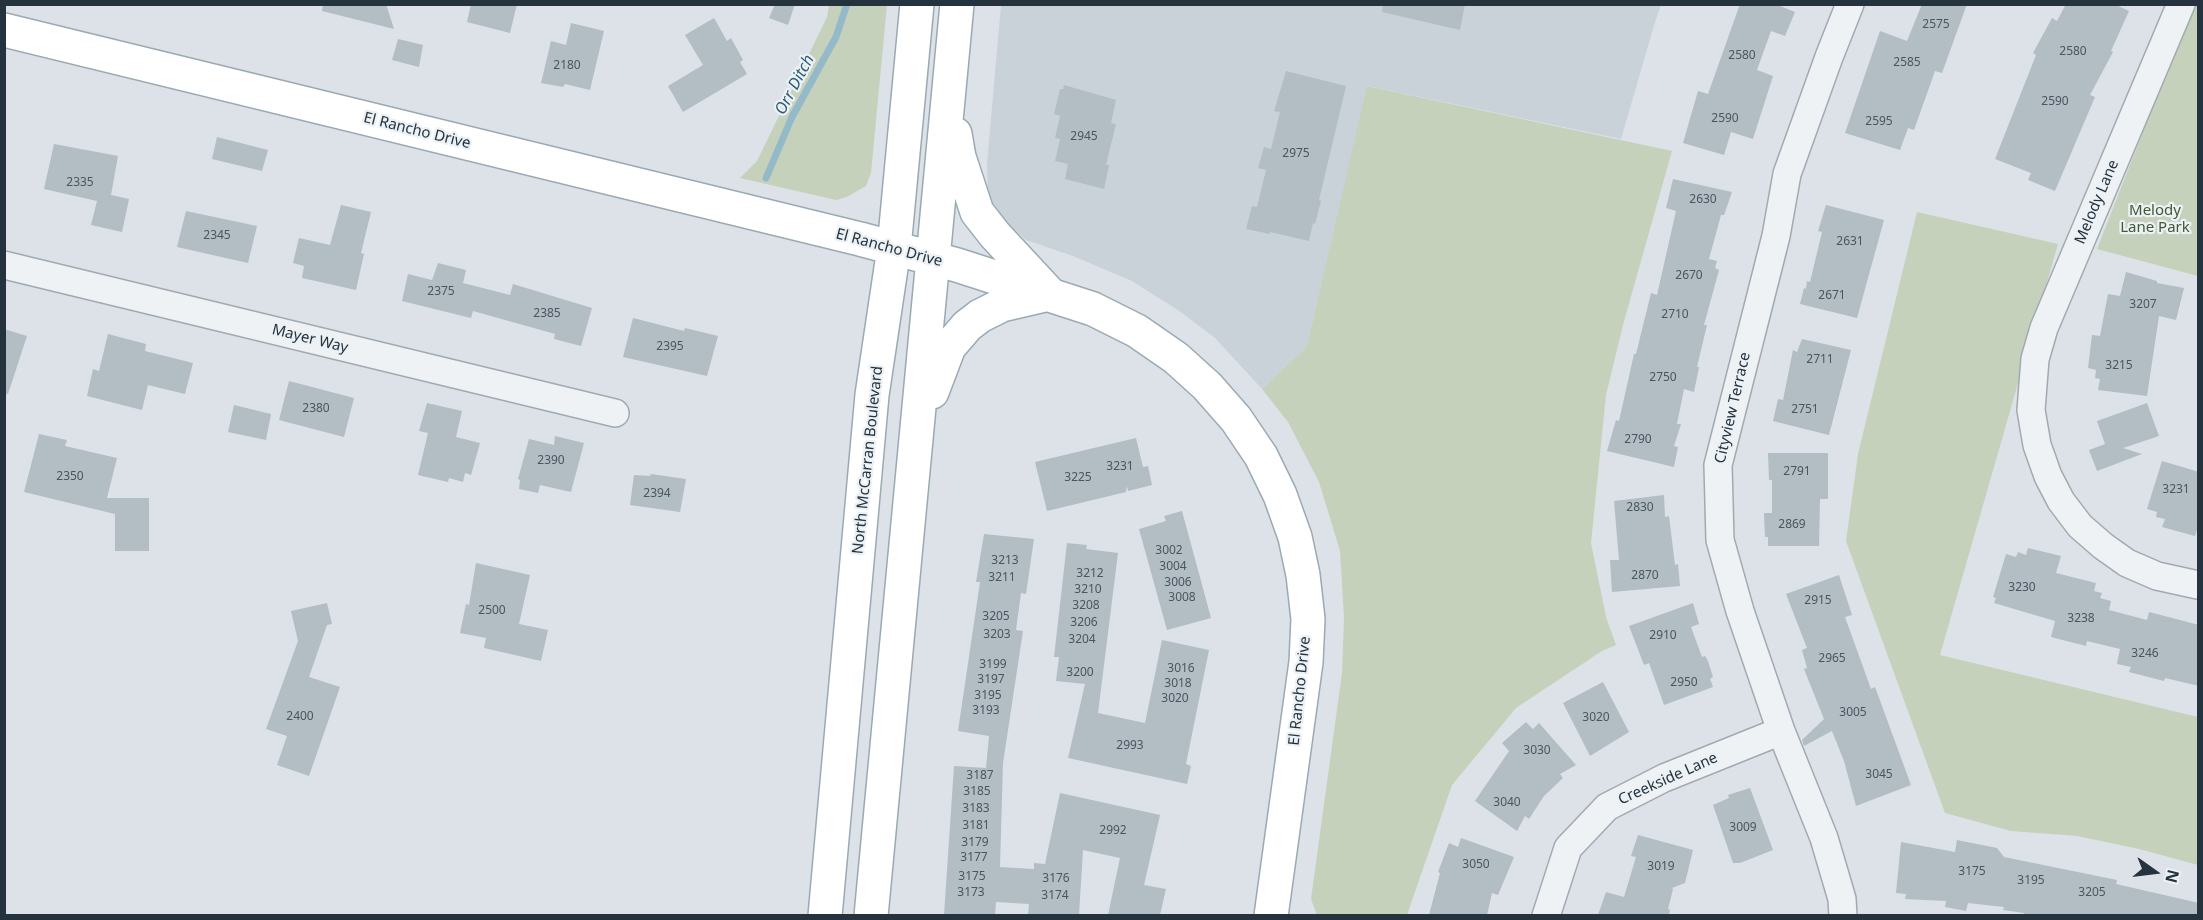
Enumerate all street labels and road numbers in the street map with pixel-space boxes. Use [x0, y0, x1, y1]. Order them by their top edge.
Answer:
street label: El Rancho Drive [362, 109, 472, 153]
street label: Melody Lane [2071, 157, 2123, 247]
street label: El Rancho Drive [834, 225, 944, 271]
street label: Mayer Way [270, 321, 350, 357]
street label: Cityview Terrace [1711, 351, 1755, 465]
street label: North McCarran Boulevard [849, 365, 887, 555]
street label: El Rancho Drive [1285, 636, 1315, 746]
street label: Creekside Lane [1615, 749, 1721, 809]

